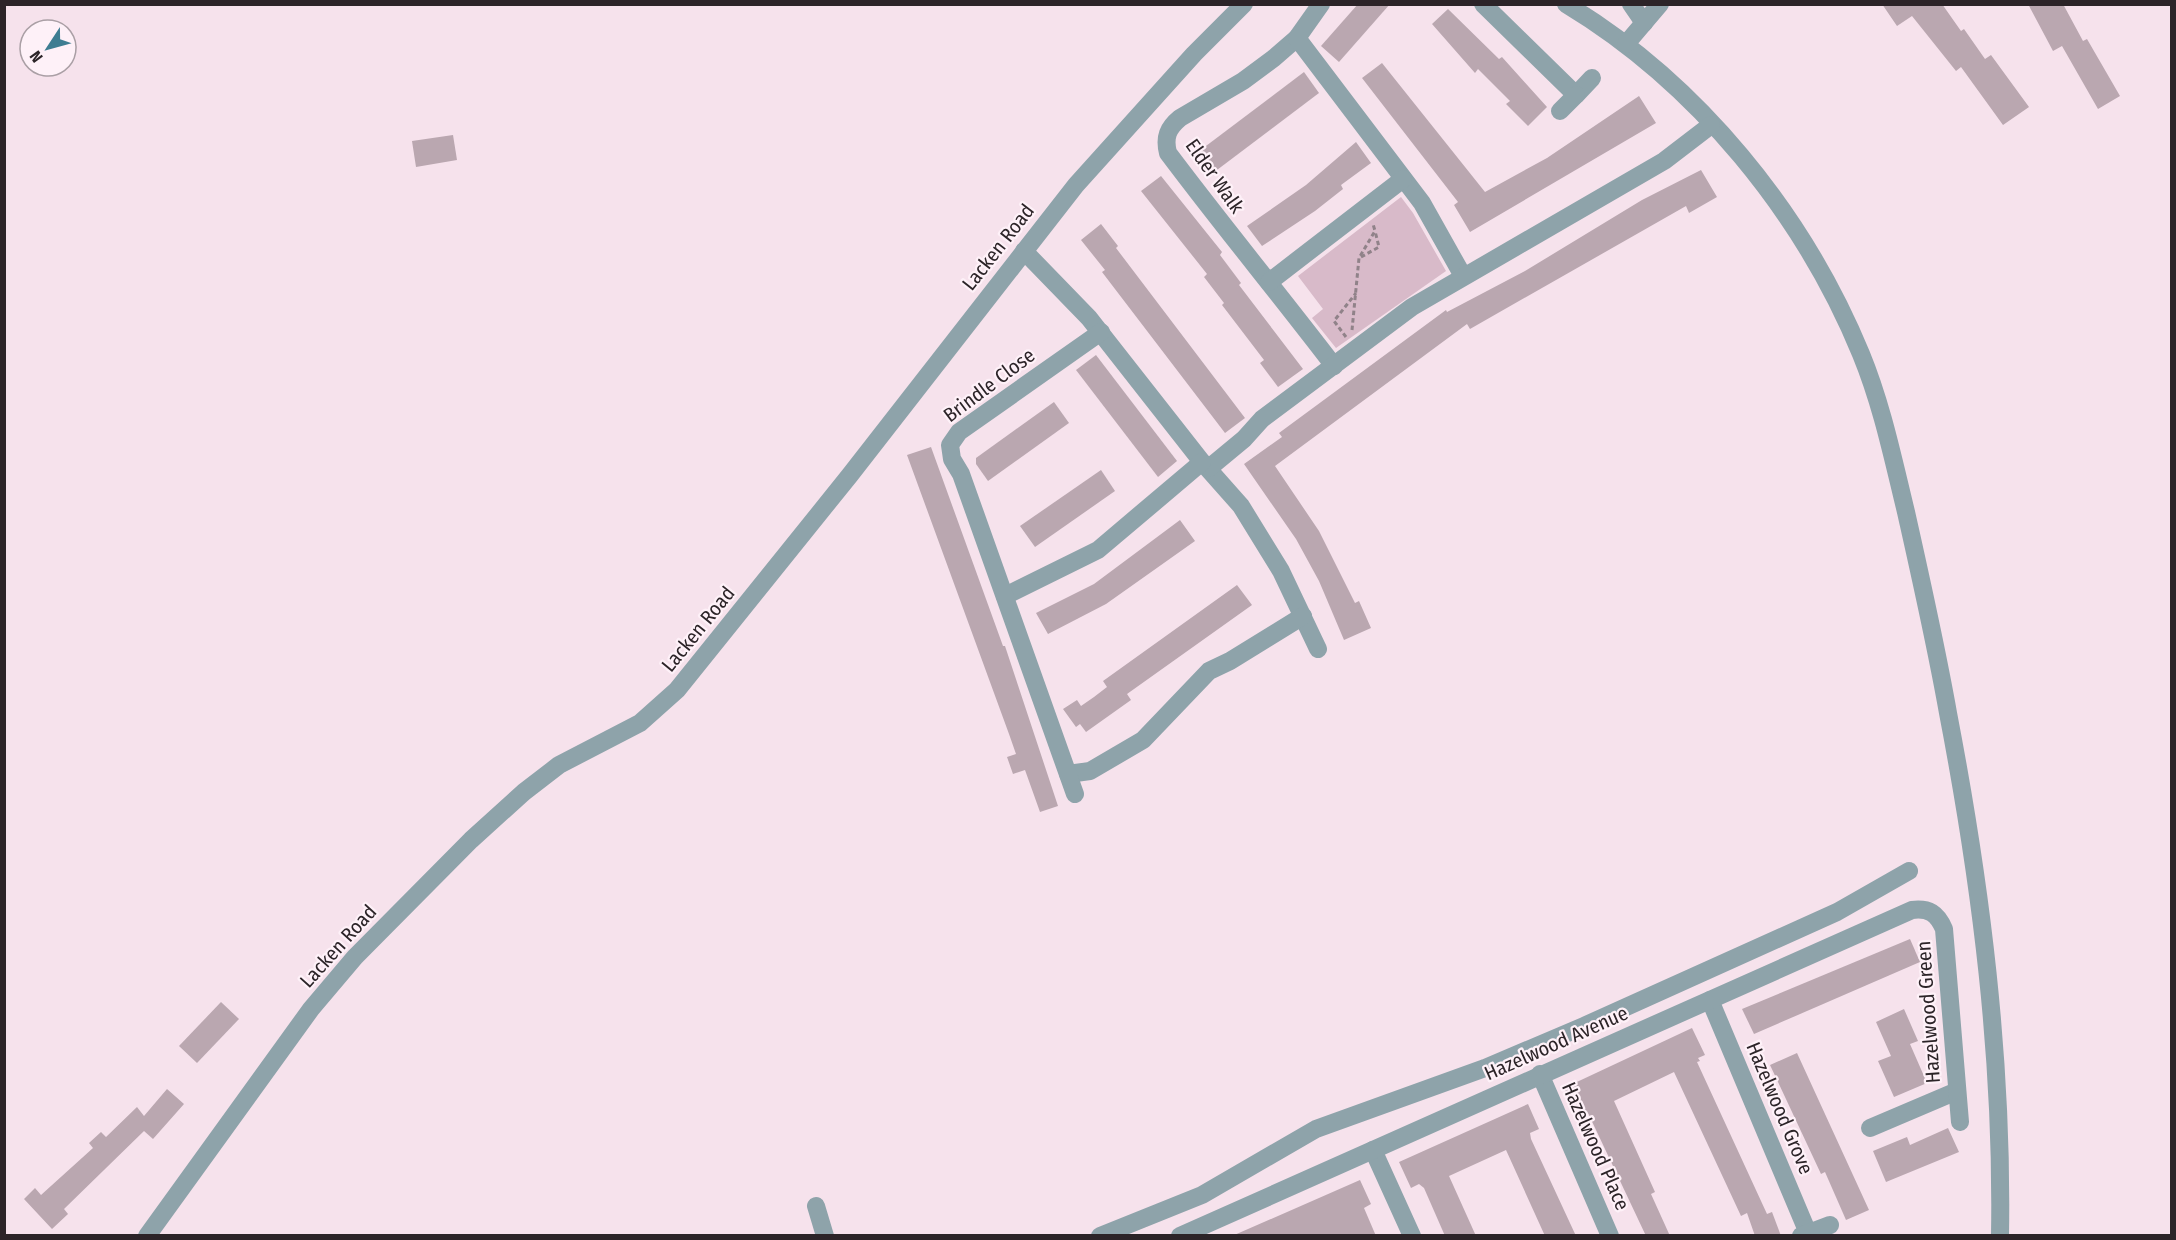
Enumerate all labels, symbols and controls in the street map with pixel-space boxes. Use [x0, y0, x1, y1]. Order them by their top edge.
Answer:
north arrow [18, 18, 78, 78]
text: N [26, 47, 47, 66]
street label: Elder Walk [1181, 134, 1250, 218]
street label: Lacken Road [957, 199, 1039, 295]
street label: Brindle Close [939, 343, 1039, 427]
street label: Lacken Road [656, 581, 740, 677]
street label: Lacken Road [295, 900, 381, 992]
street label: Hazelwood Green [1911, 940, 1945, 1084]
street label: Hazelwood Avenue [1481, 1001, 1631, 1085]
street label: Hazelwood Grove [1741, 1038, 1819, 1178]
street label: Hazelwood Place [1557, 1078, 1635, 1214]

